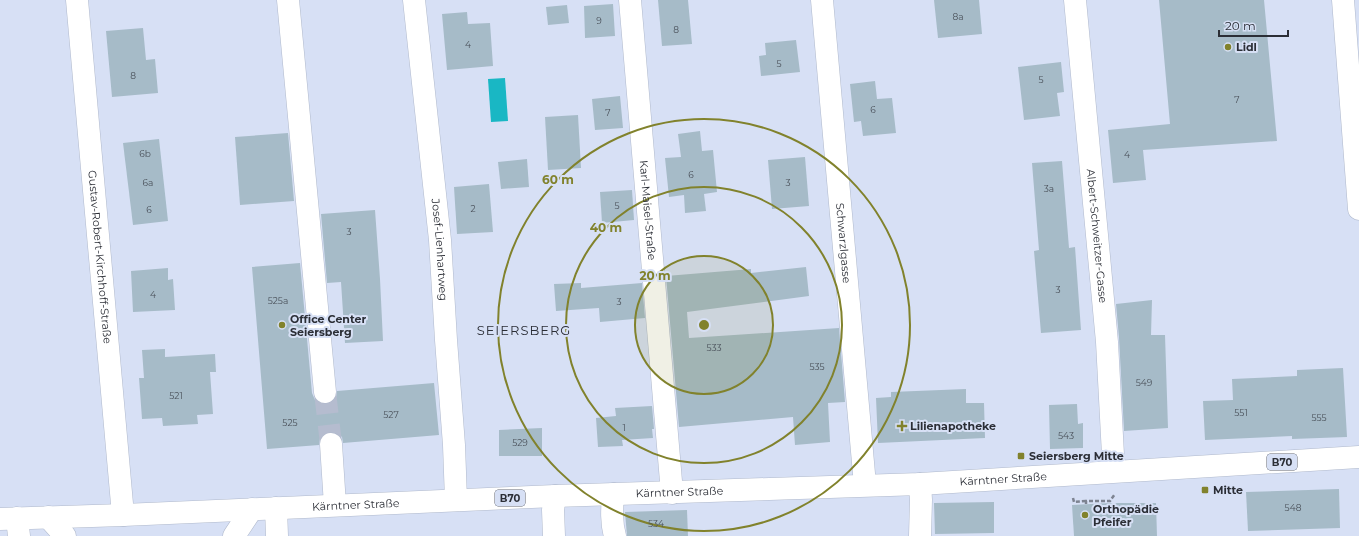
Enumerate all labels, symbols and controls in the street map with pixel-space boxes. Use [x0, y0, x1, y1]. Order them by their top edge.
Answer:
house number: 8a [952, 11, 964, 22]
scale bar [1219, 12, 1288, 38]
house number: 9 [596, 15, 602, 26]
text: 20 m [1225, 18, 1256, 33]
house number: 8 [673, 24, 679, 35]
house number: 4 [465, 39, 471, 50]
place label: Lidl [1236, 40, 1257, 54]
marker: Lidl [1223, 42, 1233, 52]
house number: 5 [776, 58, 782, 69]
house number: 8 [130, 70, 136, 81]
house number: 5 [1038, 74, 1044, 85]
house number: 7 [1234, 94, 1240, 105]
house number: 6 [870, 104, 876, 115]
house number: 7 [605, 107, 611, 118]
house number: 6b [139, 148, 151, 159]
house number: 4 [1124, 149, 1130, 160]
street label: Karl-Maisel-Straße [637, 160, 659, 261]
street label: Albert-Schweitzer-Gasse [1084, 168, 1110, 304]
house number: 6 [688, 169, 694, 180]
street label: Gustav-Robert-Kirchhoff-Straße [85, 170, 115, 345]
text: 60 m [542, 172, 574, 187]
house number: 6a [143, 177, 153, 188]
house number: 3 [785, 177, 791, 188]
house number: 3a [1044, 183, 1054, 194]
street label: Josef-Lienhartweg [428, 197, 451, 301]
house number: 5 [614, 200, 620, 211]
street label: Schwarzlgasse [833, 202, 854, 284]
house number: 2 [470, 203, 476, 214]
house number: 6 [146, 204, 152, 215]
text: 40 m [590, 220, 622, 235]
house number: 3 [346, 226, 352, 237]
text: 20 m [639, 268, 671, 283]
house number: 3 [1055, 284, 1061, 295]
house number: 4 [150, 289, 156, 300]
house number: 525a [268, 295, 288, 306]
house number: 3 [616, 296, 622, 307]
place label: Office Center Seiersberg [290, 312, 366, 339]
centre of rings [697, 318, 711, 332]
marker: Office Center Seiersberg [277, 320, 287, 330]
district label: SEIERSBERG [477, 322, 571, 338]
house number: 533 [706, 342, 722, 353]
house number: 535 [809, 361, 825, 372]
house number: 549 [1136, 377, 1153, 388]
house number: 521 [169, 390, 183, 401]
house number: 551 [1234, 407, 1248, 418]
house number: 527 [383, 409, 399, 420]
house number: 555 [1311, 412, 1327, 423]
house number: 525 [282, 417, 298, 428]
place label: Lilienapotheke [910, 419, 996, 433]
marker: Lilienapotheke [897, 421, 907, 431]
house number: 1 [622, 422, 626, 433]
house number: 543 [1058, 430, 1074, 441]
house number: 529 [512, 437, 528, 448]
place label: Seiersberg Mitte [1029, 449, 1124, 463]
marker: Seiersberg Mitte [1016, 451, 1026, 461]
road number: B70 [1267, 454, 1297, 470]
street label: Kärntner Straße [959, 469, 1048, 489]
street label: Kärntner Straße [635, 483, 724, 500]
place label: Mitte [1213, 483, 1243, 497]
marker: Mitte [1200, 485, 1210, 495]
road number: B70 [495, 490, 525, 506]
street label: Kärntner Straße [312, 496, 400, 514]
place label: Orthopädie Pfeifer [1093, 502, 1159, 529]
house number: 548 [1285, 502, 1302, 513]
marker: Orthopädie Pfeifer [1080, 510, 1090, 520]
house number: 534 [648, 518, 664, 529]

